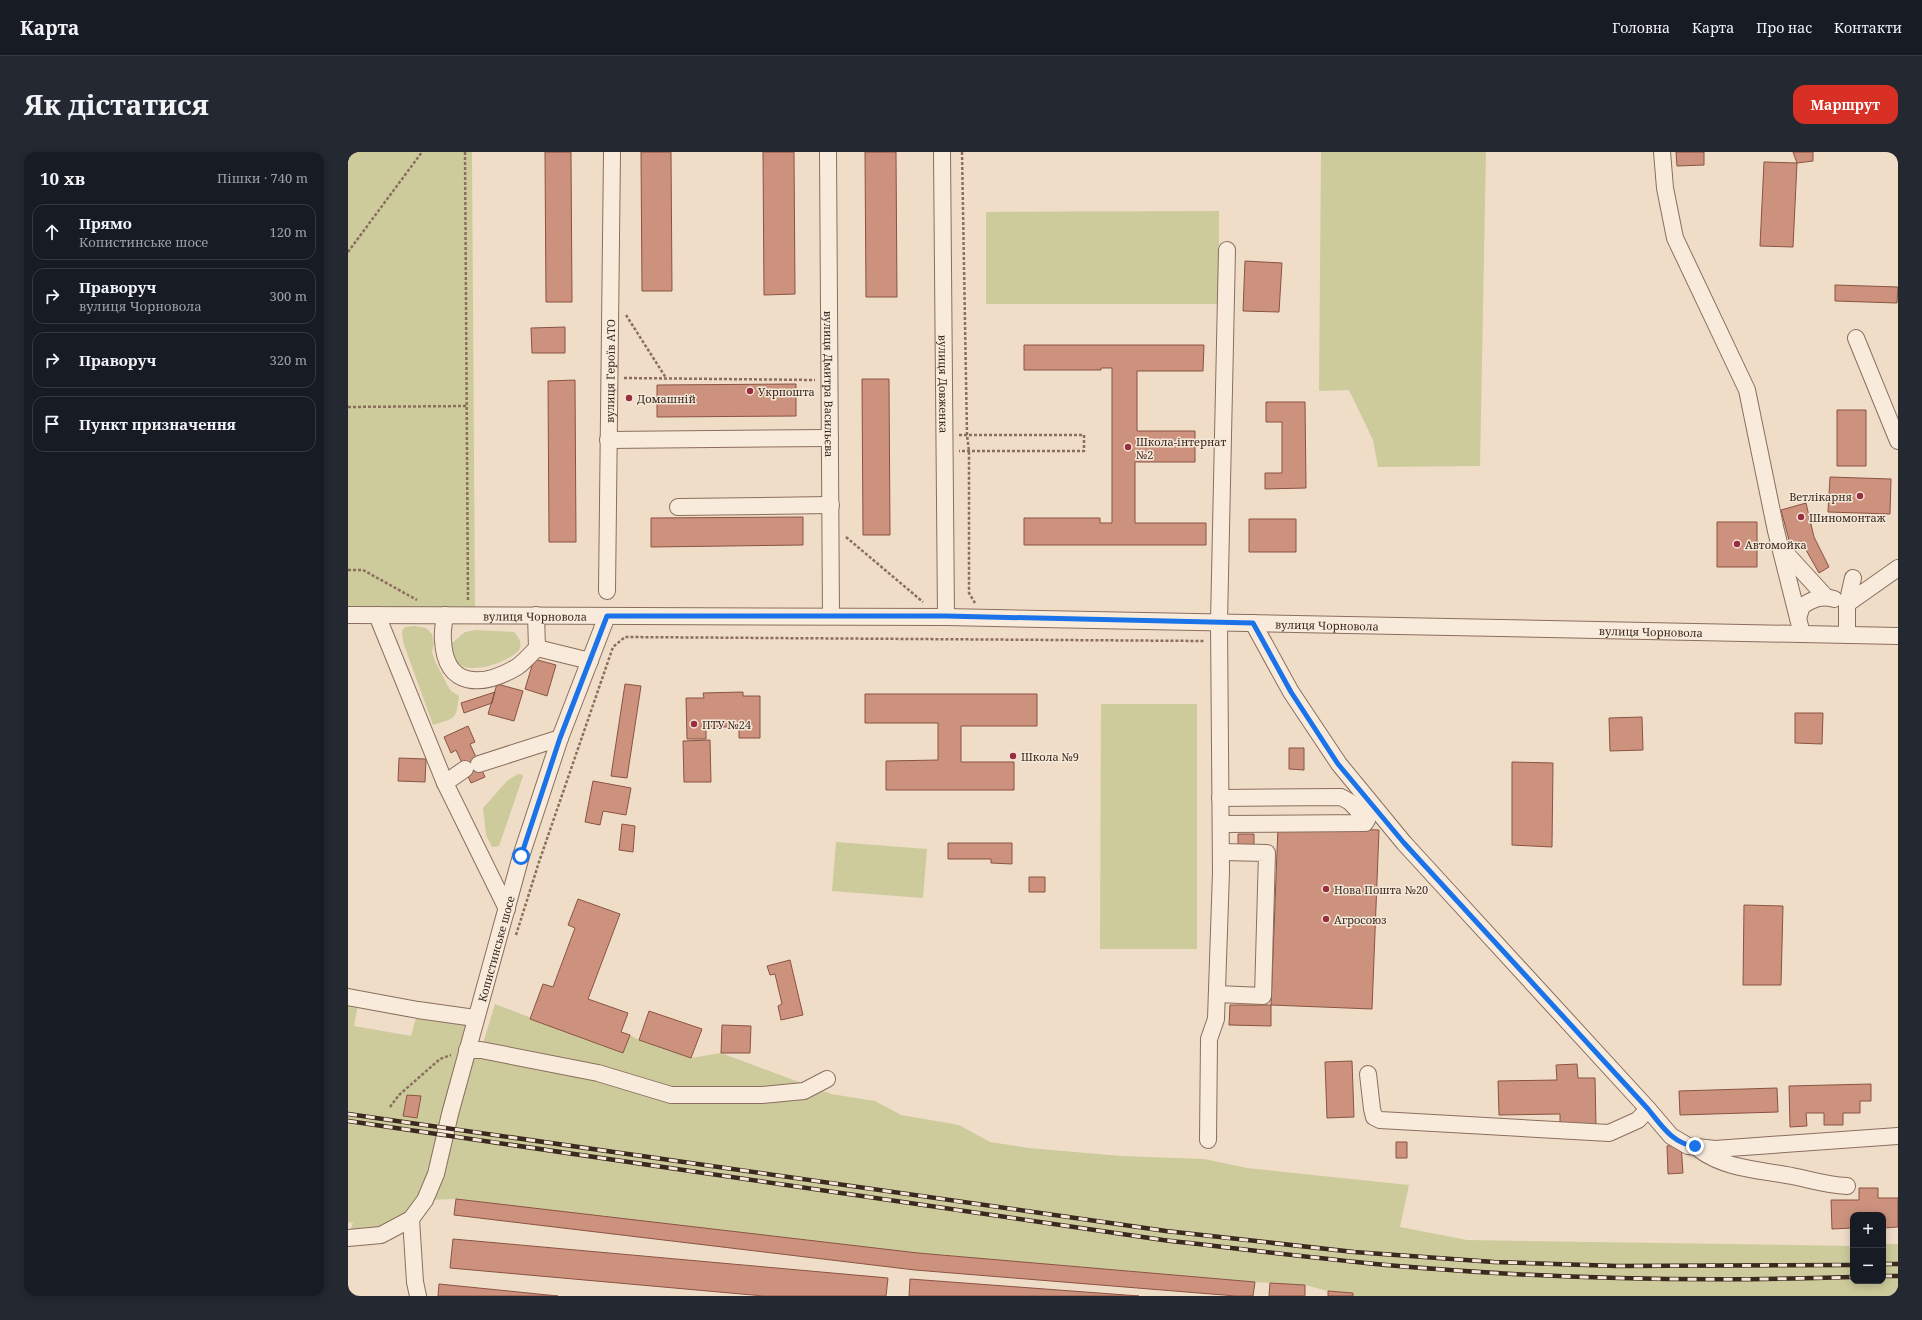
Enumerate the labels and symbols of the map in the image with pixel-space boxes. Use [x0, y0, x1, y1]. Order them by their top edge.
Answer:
street label: вулиця Дмитра Васильєва [822, 311, 837, 457]
street label: вулиця Героїв АТО [601, 319, 618, 423]
street label: вулиця Довженка [936, 335, 952, 433]
place label: Укрпошта [758, 384, 815, 399]
marker: Укрпошта [745, 386, 755, 396]
place label: Домашній [637, 391, 696, 406]
marker: Домашній [624, 393, 634, 403]
place label: Школа-інтернат №2 [1136, 434, 1227, 462]
marker: Школа-інтернат №2 [1123, 442, 1133, 452]
place label: Ветлікарня [1789, 489, 1852, 504]
marker: Ветлікарня [1855, 491, 1865, 501]
place label: Шиномонтаж [1809, 510, 1886, 525]
marker: Шиномонтаж [1796, 512, 1806, 522]
place label: Автомойка [1745, 537, 1807, 552]
marker: Автомойка [1732, 539, 1742, 549]
street label: вулиця Чорновола [483, 608, 587, 623]
street label: вулиця Чорновола [1275, 616, 1379, 633]
street label: вулиця Чорновола [1599, 623, 1703, 640]
place label: ПТУ №24 [702, 717, 751, 732]
marker: ПТУ №24 [689, 719, 699, 729]
place label: Школа №9 [1021, 749, 1079, 764]
marker: Школа №9 [1008, 751, 1018, 761]
route start [512, 847, 530, 865]
place label: Нова Пошта №20 [1334, 882, 1428, 897]
marker: Нова Пошта №20 [1321, 884, 1331, 894]
street label: Копистинське шосе [474, 894, 517, 1004]
place label: Агросоюз [1334, 912, 1386, 927]
marker: Агросоюз [1321, 914, 1331, 924]
route end [1686, 1137, 1704, 1155]

